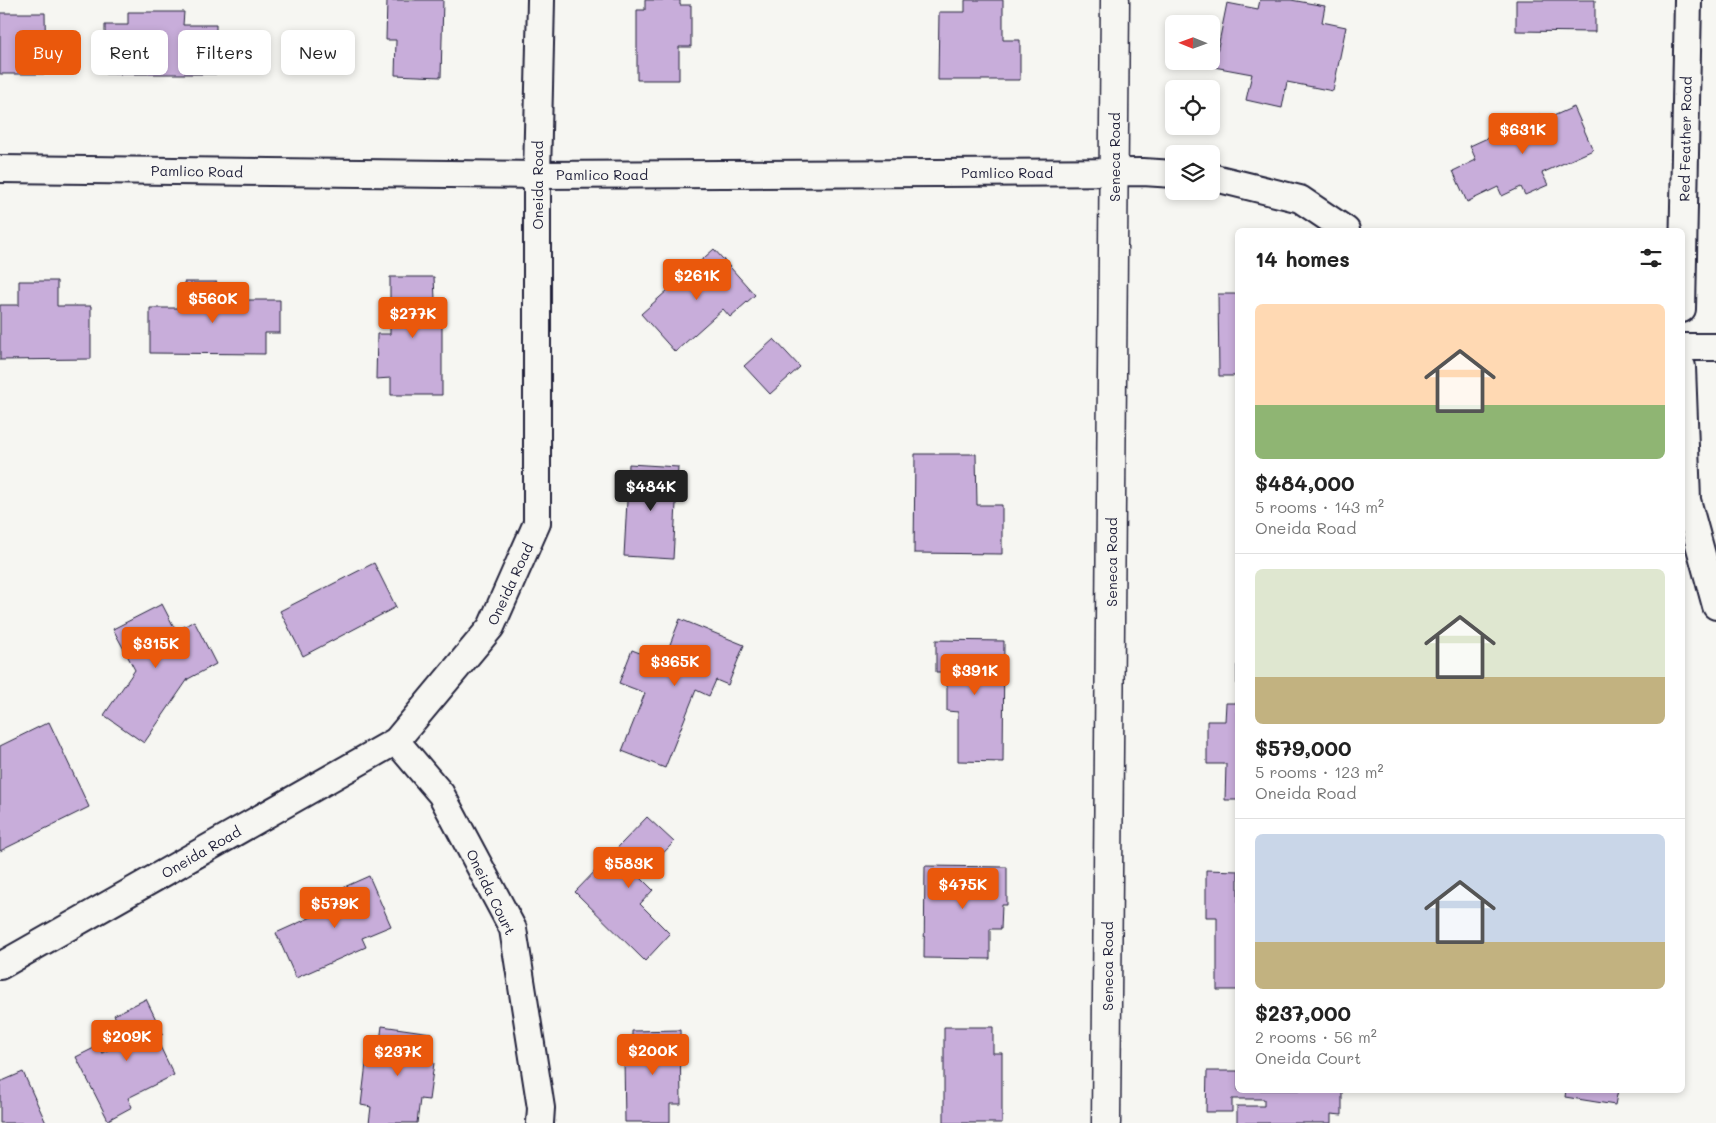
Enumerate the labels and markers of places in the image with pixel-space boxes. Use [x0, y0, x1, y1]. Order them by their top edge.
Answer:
pin: $631K [1488, 112, 1558, 155]
pin: $261K [662, 258, 732, 301]
pin: $560K [178, 282, 248, 324]
pin: $277K [378, 296, 448, 339]
pin: $484K [616, 470, 686, 512]
pin: $315K [121, 626, 191, 669]
pin: $365K [640, 644, 710, 687]
pin: $391K [940, 654, 1010, 696]
pin: $583K [594, 846, 664, 889]
pin: $475K [928, 868, 998, 910]
pin: $579K [300, 886, 370, 929]
pin: $209K [92, 1020, 162, 1062]
pin: $237K [363, 1034, 433, 1077]
pin: $200K [618, 1034, 688, 1076]

